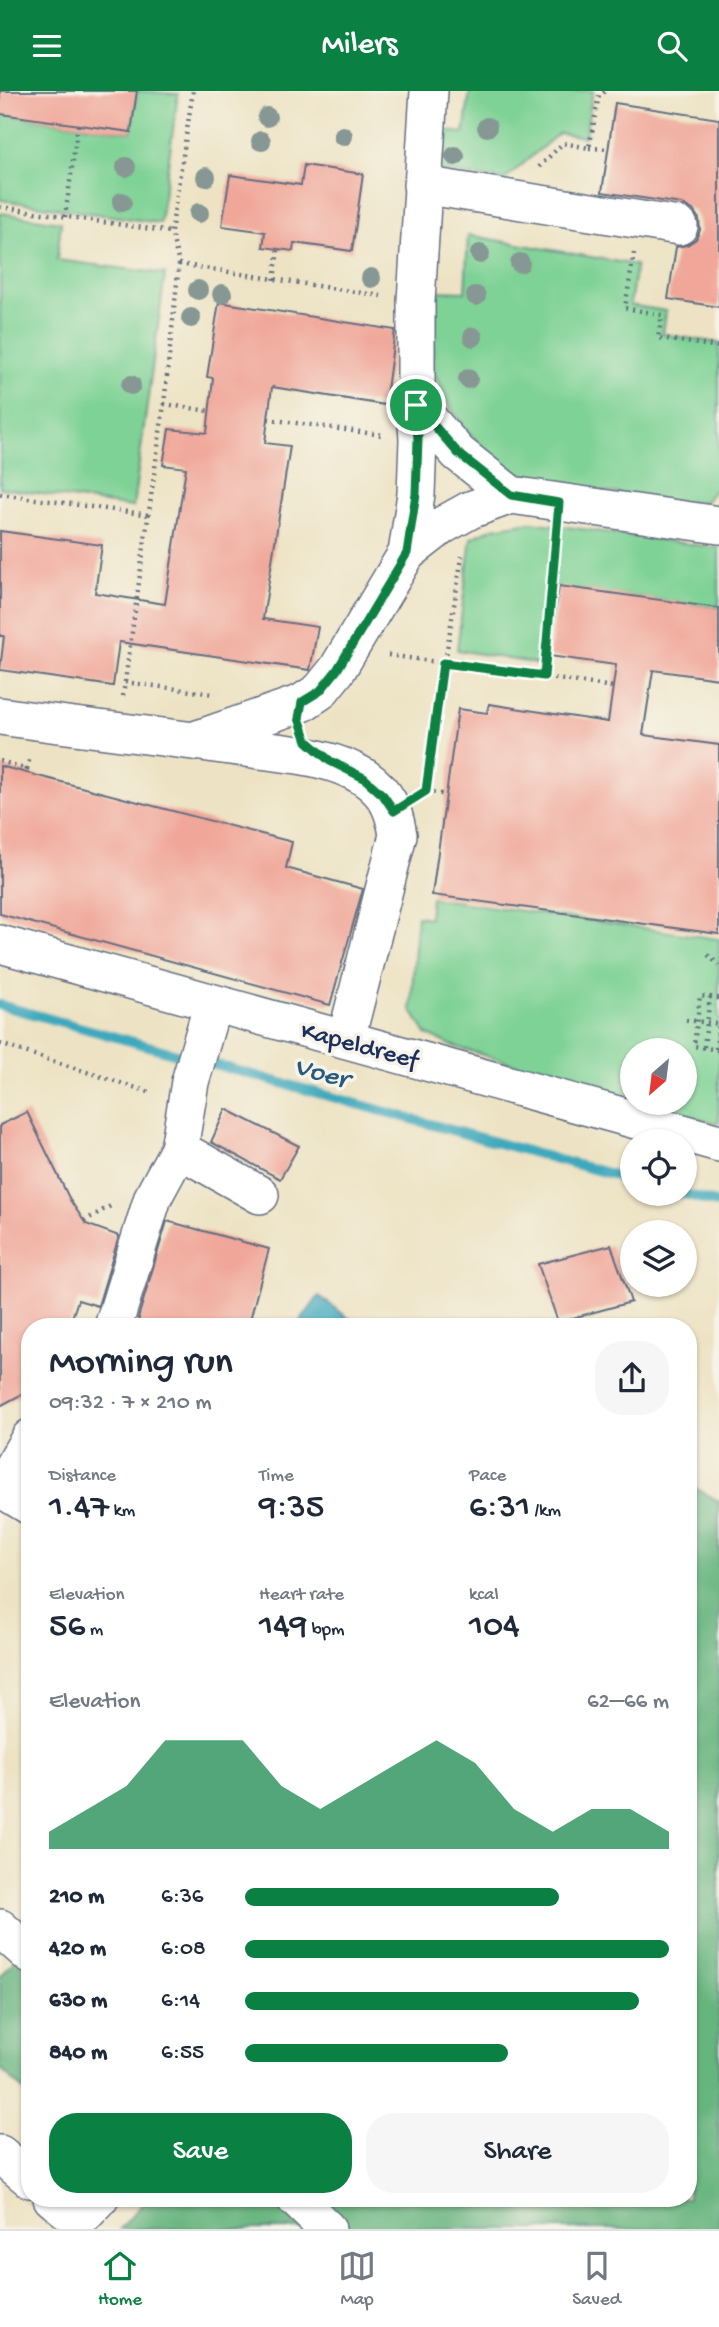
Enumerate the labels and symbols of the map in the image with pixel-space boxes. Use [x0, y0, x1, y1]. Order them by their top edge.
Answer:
pin [386, 375, 446, 435]
street label: Kapeldreef [297, 1017, 423, 1078]
north arrow [620, 1038, 696, 1115]
water label: Voer [290, 1051, 356, 1099]

